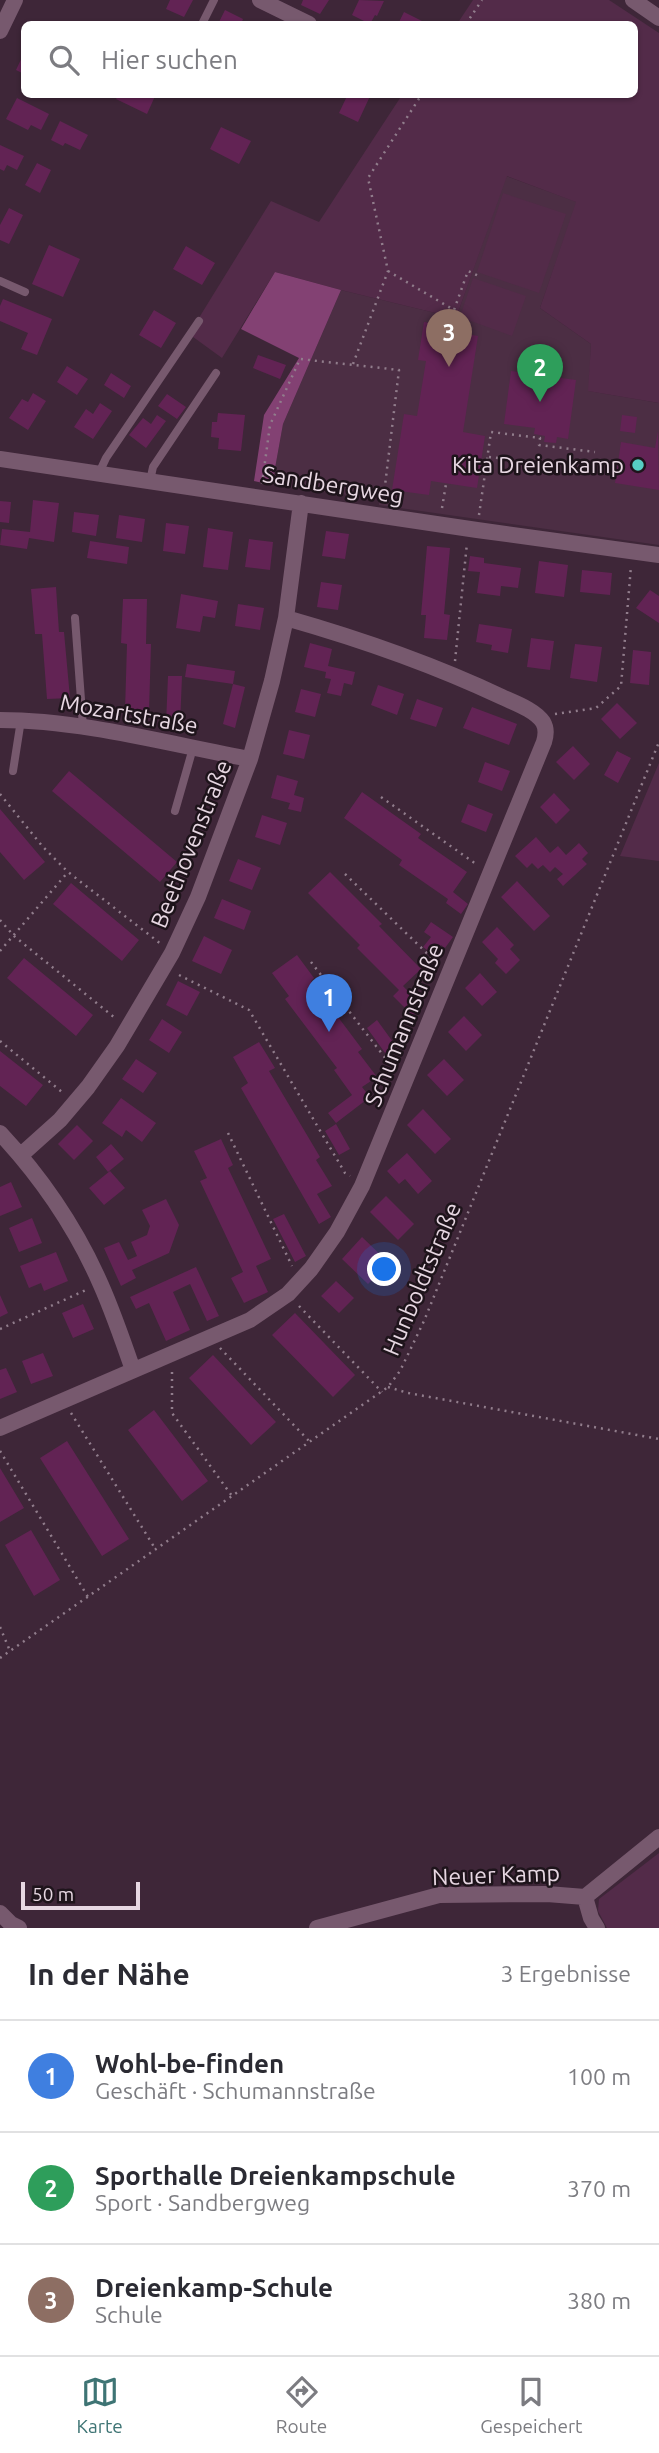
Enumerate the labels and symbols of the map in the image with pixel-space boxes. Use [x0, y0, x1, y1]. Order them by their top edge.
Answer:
pin: 3 [426, 309, 472, 367]
pin: 2 [517, 344, 563, 402]
place label: Kita Dreienkamp [452, 452, 624, 477]
marker: Kita Dreienkamp [630, 457, 646, 473]
street label: Sandbergweg [261, 461, 405, 508]
street label: Mozartstraße [58, 689, 200, 738]
street label: Beethovenstraße [145, 756, 236, 931]
street label: Schumannstraße [360, 940, 448, 1110]
pin: 1 [306, 974, 352, 1032]
street label: Hunboldtstraße [378, 1199, 465, 1359]
your location [367, 1252, 401, 1286]
street label: Neuer Kamp [432, 1860, 560, 1889]
scale bar [21, 1879, 140, 1911]

